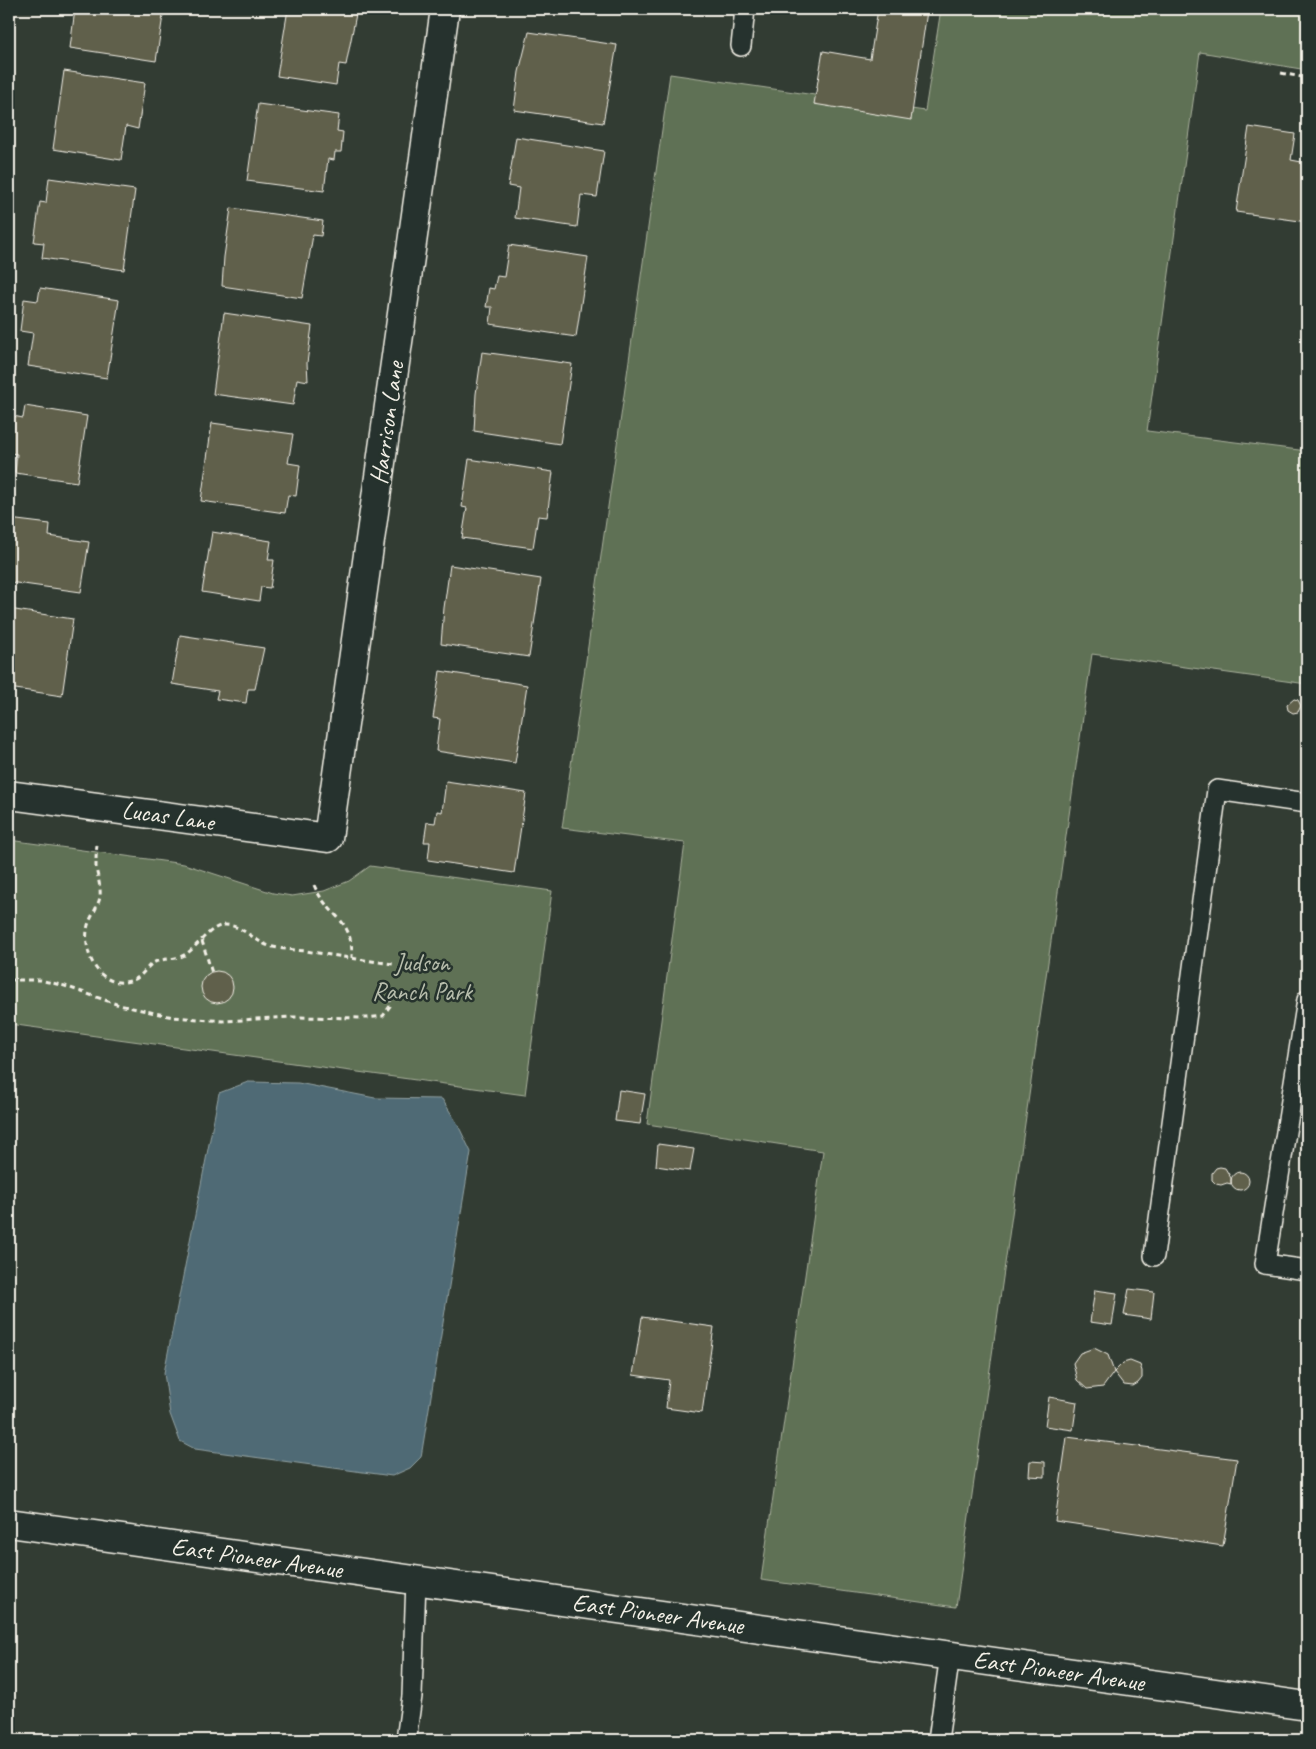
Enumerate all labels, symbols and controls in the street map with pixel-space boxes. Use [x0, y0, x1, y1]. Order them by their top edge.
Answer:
street label: Harrison Lane [363, 358, 412, 486]
street label: Lucas Lane [120, 794, 218, 839]
park label: Judson Ranch Park [372, 947, 474, 1008]
street label: East Pioneer Avenue [169, 1530, 346, 1586]
street label: East Pioneer Avenue [570, 1586, 747, 1642]
street label: East Pioneer Avenue [971, 1643, 1148, 1699]

